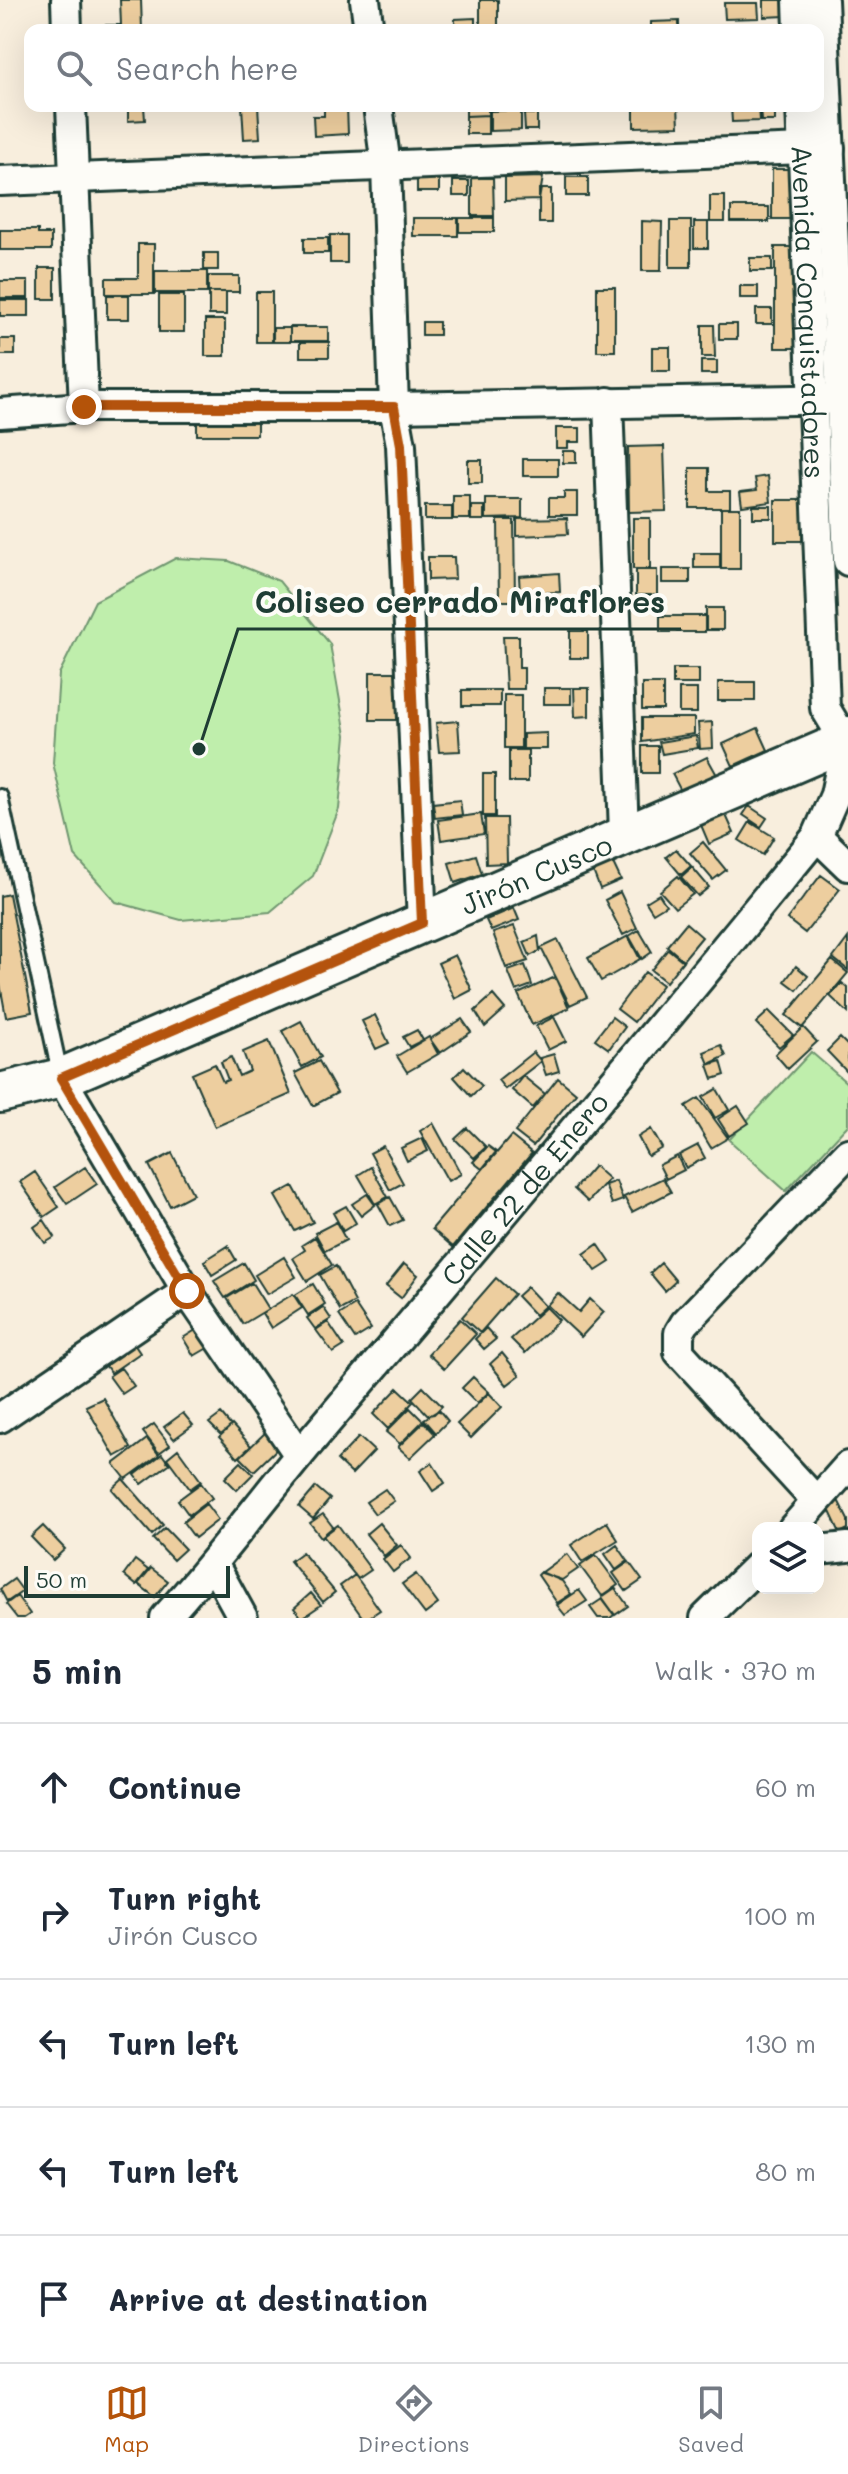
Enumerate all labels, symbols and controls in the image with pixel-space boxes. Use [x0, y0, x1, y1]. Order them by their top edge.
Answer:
search box [24, 24, 824, 112]
icon: search [52, 46, 96, 90]
text: Search here [116, 48, 299, 88]
street label: Avenida Conquistadores [785, 144, 834, 479]
route end [66, 389, 102, 425]
callout: Coliseo cerrado Miraflores [238, 575, 681, 629]
text: Coliseo cerrado Miraflores [255, 581, 665, 621]
street label: Jirón Cusco [455, 826, 617, 922]
street label: Calle 22 de Enero [433, 1084, 616, 1293]
route start [169, 1273, 205, 1309]
map controls [752, 1522, 824, 1594]
button: layers [752, 1522, 824, 1594]
scale bar [24, 1562, 230, 1598]
text: 50 m [36, 1565, 87, 1594]
text: 5 min [32, 1648, 122, 1693]
text: Walk · 370 m [654, 1653, 816, 1687]
icon: ahead [32, 1765, 76, 1809]
text: Continue [108, 1767, 241, 1807]
text: 60 m [755, 1770, 816, 1804]
text: Turn right [108, 1878, 261, 1918]
icon: right [32, 1893, 76, 1937]
text: 100 m [743, 1898, 816, 1932]
text: Jirón Cusco [108, 1918, 258, 1952]
icon: left [32, 2021, 76, 2065]
text: Turn left [108, 2023, 239, 2063]
text: 130 m [744, 2026, 816, 2060]
icon: left [32, 2149, 76, 2193]
text: Turn left [108, 2151, 239, 2191]
text: 80 m [755, 2154, 816, 2188]
icon: arrive [32, 2277, 76, 2321]
text: Arrive at destination [108, 2279, 428, 2319]
tab: Map [104, 2381, 149, 2458]
tab: Directions [358, 2381, 470, 2458]
tab: Saved [678, 2381, 744, 2458]

